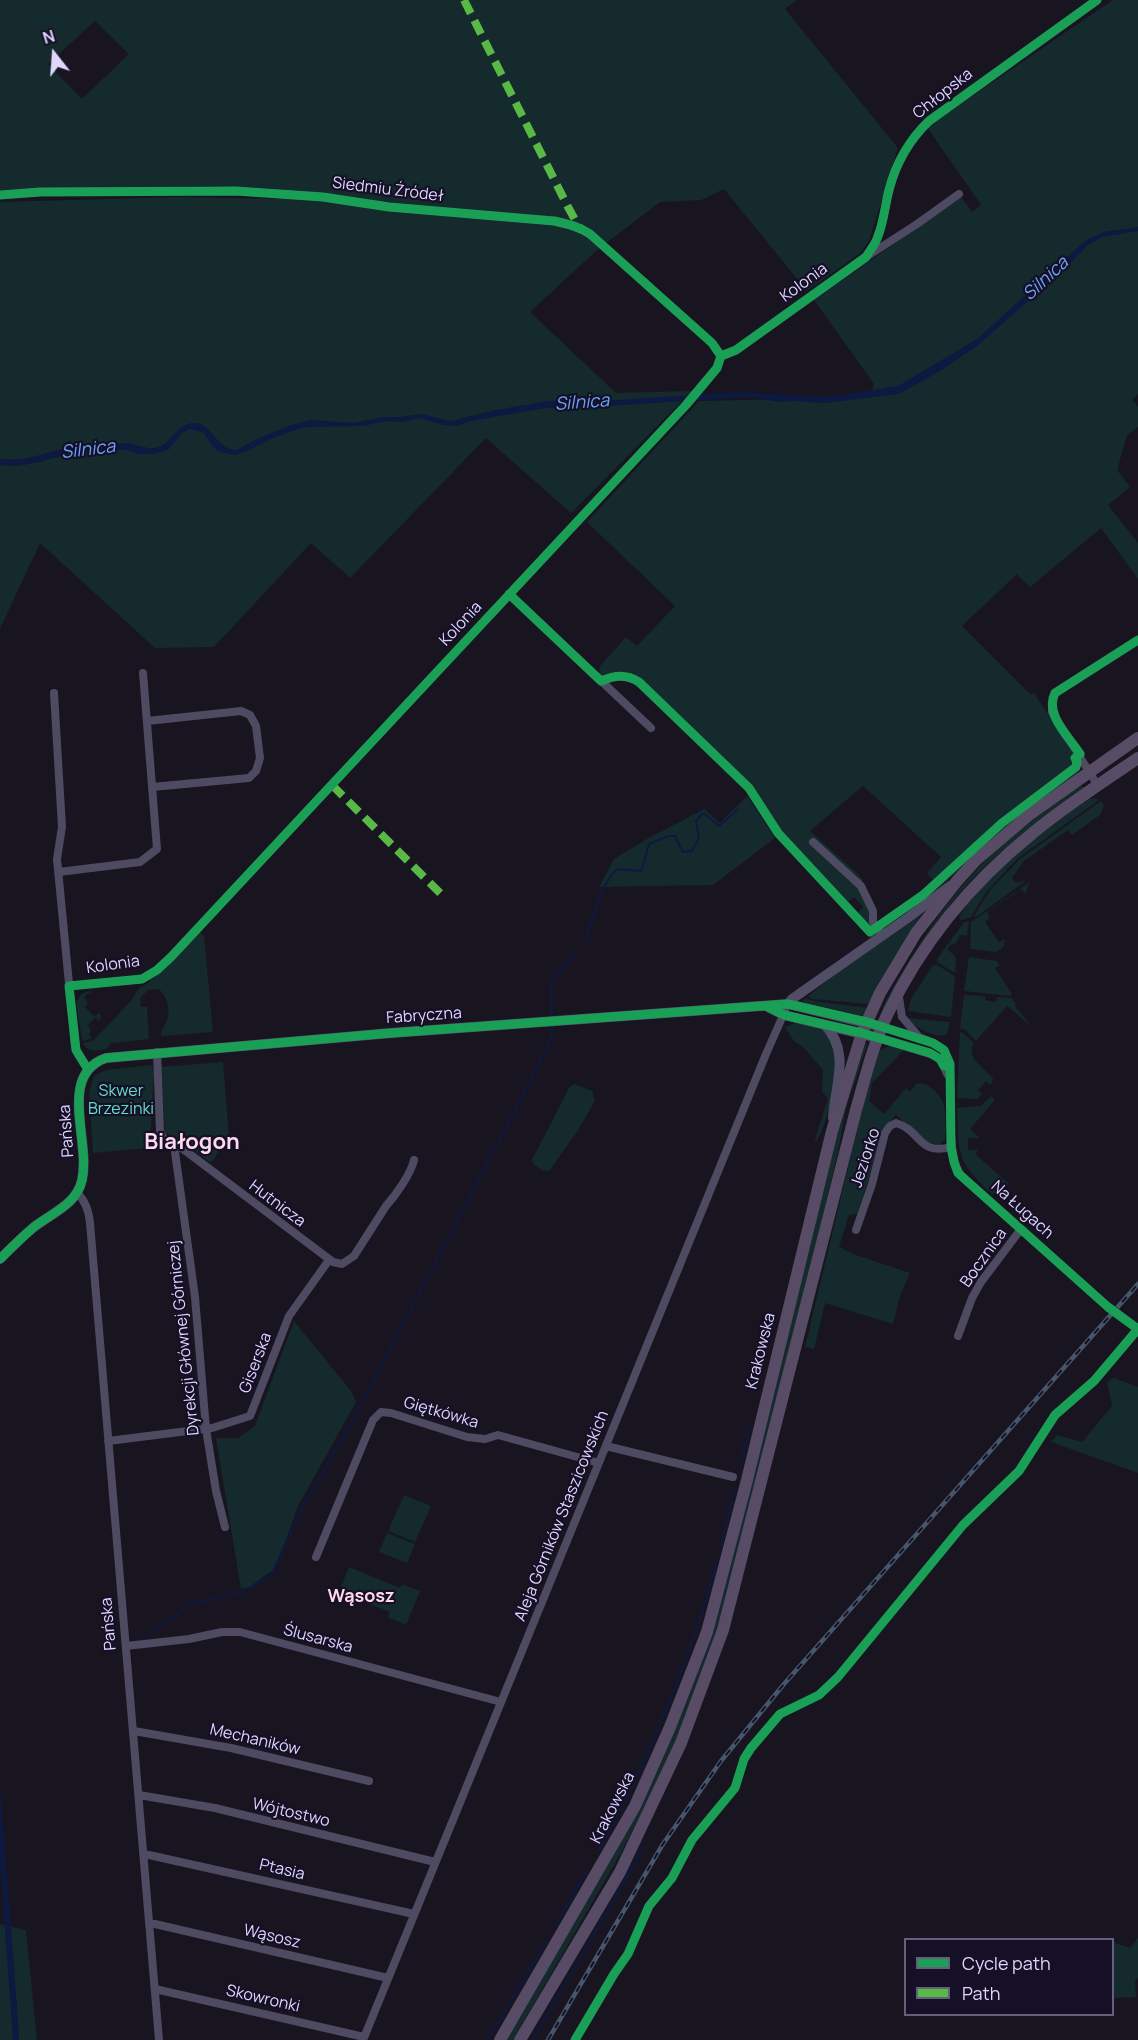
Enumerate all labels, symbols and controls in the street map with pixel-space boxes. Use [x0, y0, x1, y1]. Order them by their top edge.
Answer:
north arrow [24, 24, 84, 84]
text: N [40, 25, 57, 49]
street label: Chłopska [909, 65, 977, 123]
street label: Siedmiu Źródeł [331, 174, 445, 206]
water label: Silnica [1019, 253, 1073, 305]
street label: Kolonia [777, 259, 831, 307]
water label: Silnica [554, 390, 610, 416]
water label: Silnica [60, 436, 116, 464]
street label: Kolonia [436, 598, 486, 650]
street label: Kolonia [85, 952, 141, 978]
street label: Fabryczna [386, 1004, 462, 1028]
park label: Skwer Brzezinki [88, 1082, 154, 1120]
street label: Pańska [56, 1104, 78, 1158]
street label: Jeziorko [847, 1126, 885, 1190]
district label: Białogon [144, 1130, 240, 1156]
street label: Hutnicza [245, 1177, 309, 1231]
street label: Na Ługach [987, 1177, 1057, 1243]
street label: Bocznica [957, 1225, 1011, 1291]
street label: Dyrekcji Głównej Górniczej [164, 1240, 204, 1436]
street label: Krakowska [742, 1311, 780, 1391]
street label: Giserska [236, 1330, 276, 1396]
street label: Giętkówka [401, 1393, 481, 1433]
street label: Aleja Górników Staszicowskich [511, 1408, 613, 1624]
district label: Wąsosz [327, 1586, 395, 1608]
street label: Pańska [97, 1597, 121, 1651]
street label: Ślusarska [281, 1621, 355, 1657]
street label: Mechaników [208, 1720, 302, 1760]
street label: Krakowska [587, 1769, 639, 1847]
street label: Wójtostwo [250, 1795, 332, 1831]
street label: Ptasia [257, 1855, 307, 1885]
street label: Wąsosz [242, 1921, 302, 1953]
legend [904, 1938, 1114, 2016]
text: Cycle path [962, 1951, 1051, 1975]
street label: Skowronki [224, 1981, 302, 2017]
text: Path [962, 1981, 1000, 2005]

